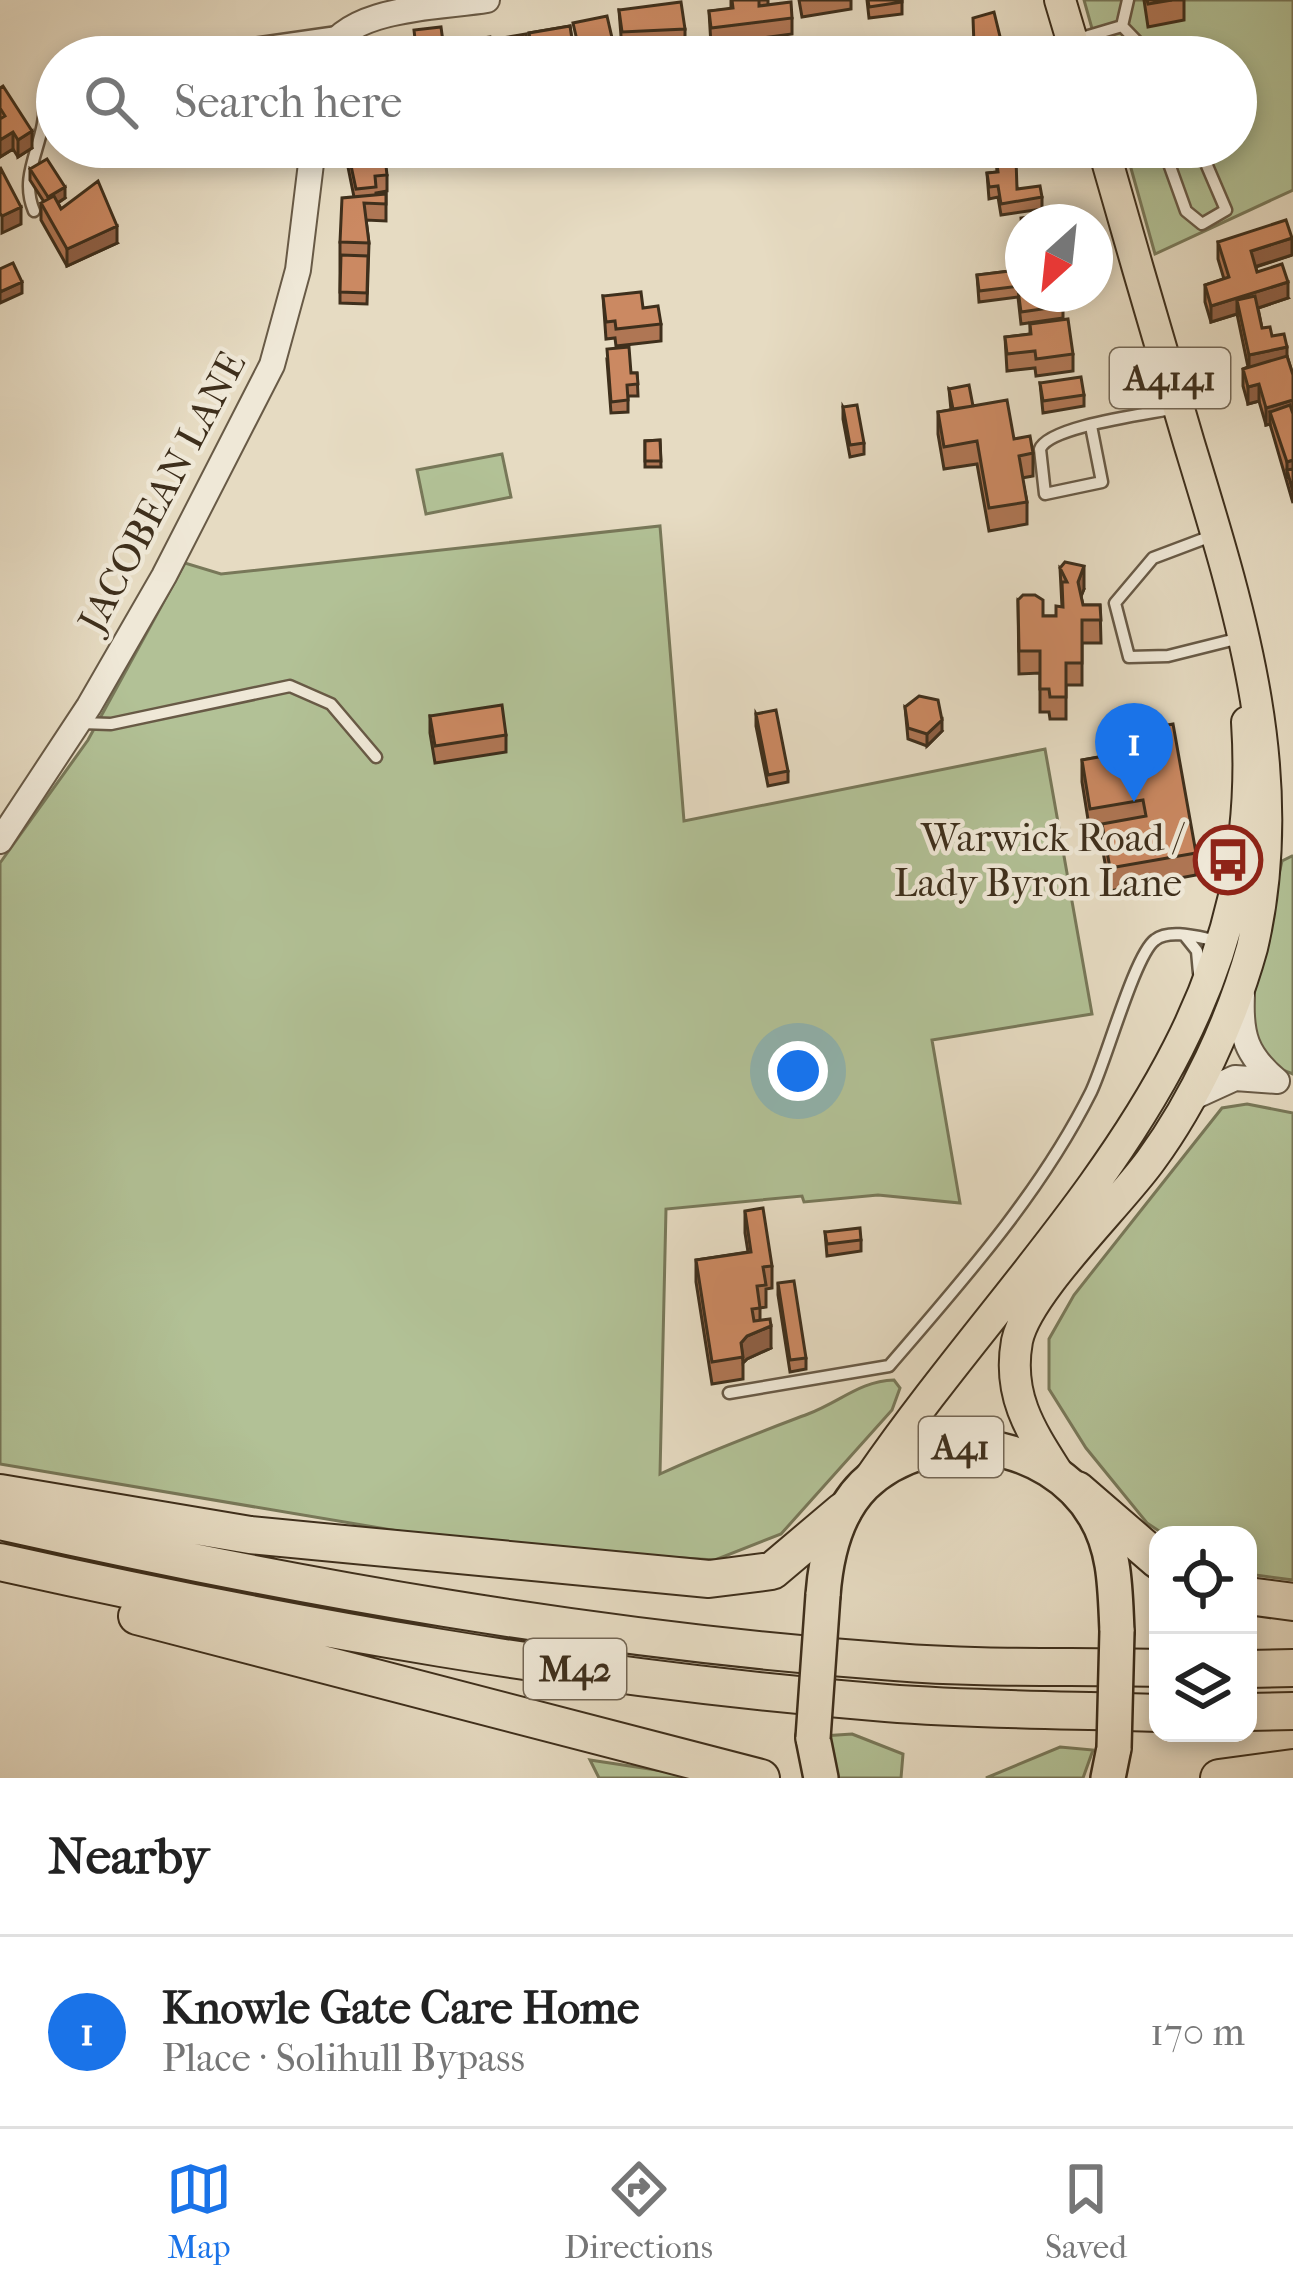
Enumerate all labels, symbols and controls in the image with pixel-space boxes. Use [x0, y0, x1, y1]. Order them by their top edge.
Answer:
search box [36, 36, 1257, 168]
icon: search [78, 69, 144, 135]
text: Search here [174, 76, 402, 129]
north arrow [1005, 204, 1113, 312]
street label: JACOBEAN LANE [67, 344, 255, 642]
road number: A4141 [1110, 348, 1230, 408]
pin: 1 [1095, 703, 1173, 802]
place label: Warwick Road / Lady Byron Lane [894, 815, 1185, 906]
bus stop icon: Warwick Road / Lady Byron Lane [1193, 825, 1263, 895]
your location [768, 1041, 828, 1101]
road number: A41 [919, 1417, 1003, 1477]
map controls [1149, 1526, 1257, 1742]
button: locate [1149, 1526, 1257, 1634]
button: layers [1149, 1634, 1257, 1742]
road number: M42 [524, 1639, 626, 1699]
text: Nearby [48, 1826, 209, 1886]
text: Knowle Gate Care Home [162, 1982, 639, 2035]
text: 1 [80, 2009, 94, 2055]
text: 170 m [1150, 2009, 1245, 2055]
text: Place · Solihull Bypass [162, 2035, 525, 2081]
tab: Map [166, 2156, 232, 2267]
tab: Directions [564, 2156, 713, 2267]
tab: Saved [1045, 2156, 1127, 2267]

